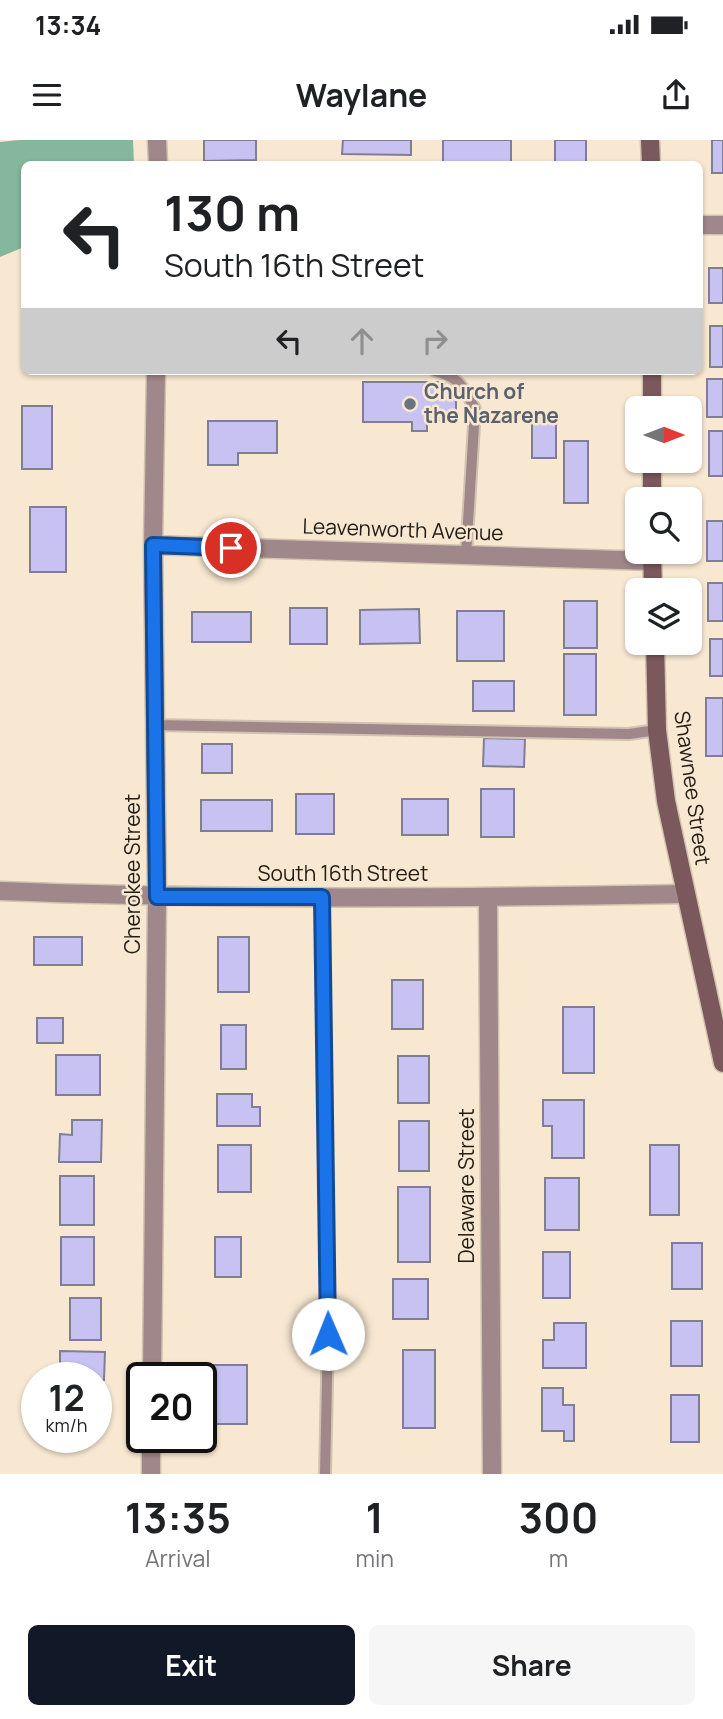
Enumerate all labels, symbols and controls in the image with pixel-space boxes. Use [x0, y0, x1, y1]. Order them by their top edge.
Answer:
text: 13:34 [35, 7, 101, 43]
text: Waylane [296, 73, 427, 117]
icon: menu [28, 76, 66, 114]
icon: share [657, 76, 695, 114]
text: 130 m [164, 179, 300, 246]
icon: left [49, 189, 140, 280]
text: South 16th Street [164, 243, 424, 287]
icon: left [270, 322, 308, 360]
icon: ahead [343, 322, 381, 360]
icon: right [416, 322, 454, 360]
place label: Church of the Nazarene [424, 377, 559, 429]
marker: Church of the Nazarene [402, 396, 418, 412]
north arrow [625, 396, 702, 472]
map controls [625, 396, 702, 655]
button: search [625, 487, 702, 564]
street label: Leavenworth Avenue [302, 511, 504, 547]
pin [201, 518, 261, 578]
icon: arrive [212, 529, 250, 567]
button: layers [625, 578, 702, 655]
street label: Shawnee Street [668, 709, 718, 867]
street label: Cherokee Street [118, 794, 146, 954]
street label: South 16th Street [258, 859, 428, 887]
street label: Delaware Street [452, 1108, 480, 1264]
position arrow [291, 1297, 365, 1371]
speed limit sign: 20 [126, 1362, 217, 1453]
text: 12 [48, 1374, 85, 1422]
text: km/h [46, 1413, 87, 1437]
text: 13:35 [125, 1488, 231, 1546]
text: 1 [366, 1488, 384, 1546]
text: 300 [519, 1488, 598, 1546]
text: Arrival [145, 1542, 211, 1574]
text: min [356, 1542, 394, 1574]
text: m [549, 1542, 568, 1574]
button: Exit [28, 1625, 355, 1705]
button: Share [369, 1625, 695, 1705]

